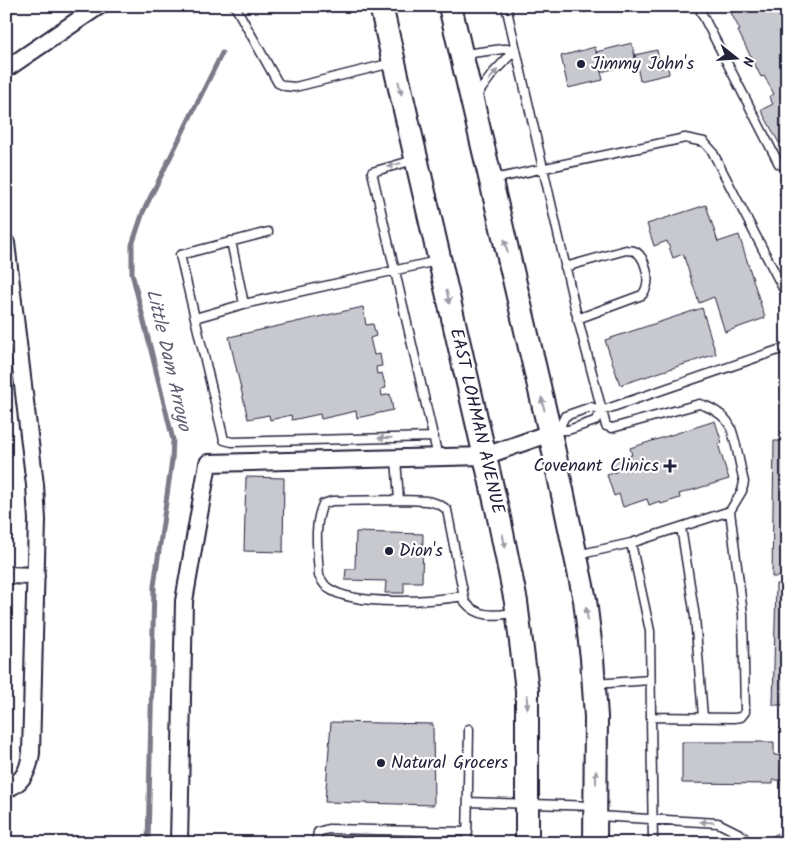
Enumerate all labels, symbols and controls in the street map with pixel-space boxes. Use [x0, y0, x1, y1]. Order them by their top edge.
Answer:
north arrow [710, 32, 760, 82]
place label: Jimmy John's [591, 50, 694, 79]
text: N [736, 54, 759, 69]
marker: Jimmy John's [575, 58, 587, 70]
one-way arrow [487, 69, 498, 82]
one-way arrow [396, 80, 404, 95]
one-way arrow [387, 162, 402, 170]
one-way arrow [502, 238, 510, 253]
water label: Little Dam Arroyo [137, 286, 199, 435]
one-way arrow [444, 290, 452, 305]
street label: EAST LOHMAN AVENUE [441, 325, 512, 517]
one-way arrow [539, 397, 547, 412]
one-way arrow [377, 434, 393, 442]
place label: Covenant Clinics [534, 452, 659, 481]
marker: Covenant Clinics [663, 459, 677, 473]
one-way arrow [500, 533, 508, 549]
place label: Dion's [399, 537, 443, 566]
marker: Dion's [383, 545, 395, 557]
one-way arrow [583, 606, 591, 622]
one-way arrow [524, 694, 532, 710]
place label: Natural Grocers [391, 749, 508, 778]
marker: Natural Grocers [375, 757, 387, 769]
one-way arrow [592, 768, 600, 784]
one-way arrow [699, 817, 715, 825]

